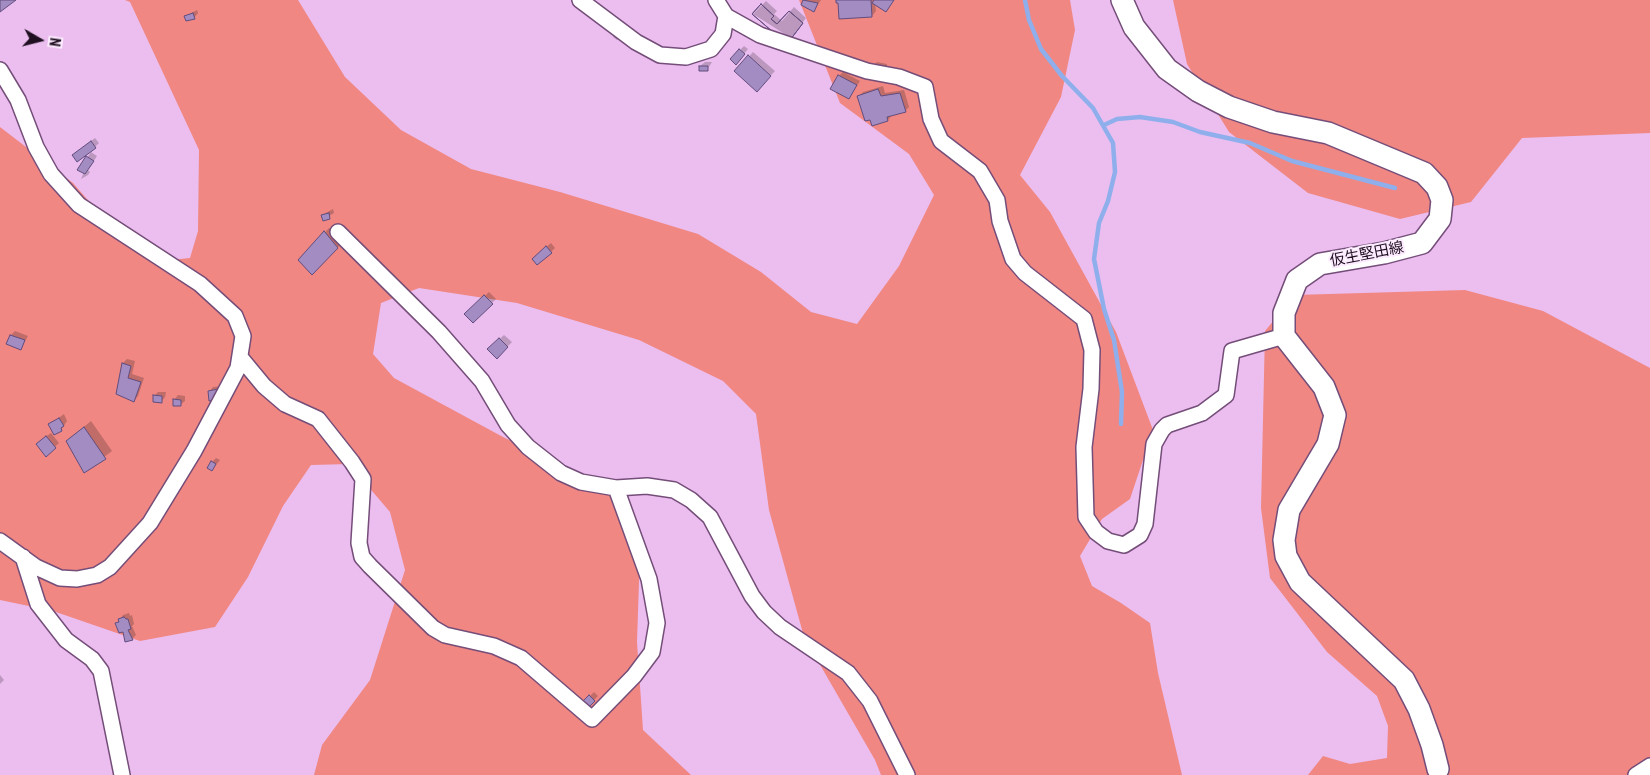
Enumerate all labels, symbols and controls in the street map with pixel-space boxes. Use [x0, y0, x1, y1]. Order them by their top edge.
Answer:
north arrow [15, 15, 65, 65]
text: N [46, 37, 63, 47]
street label: 仮生堅田線 [1328, 239, 1406, 271]

